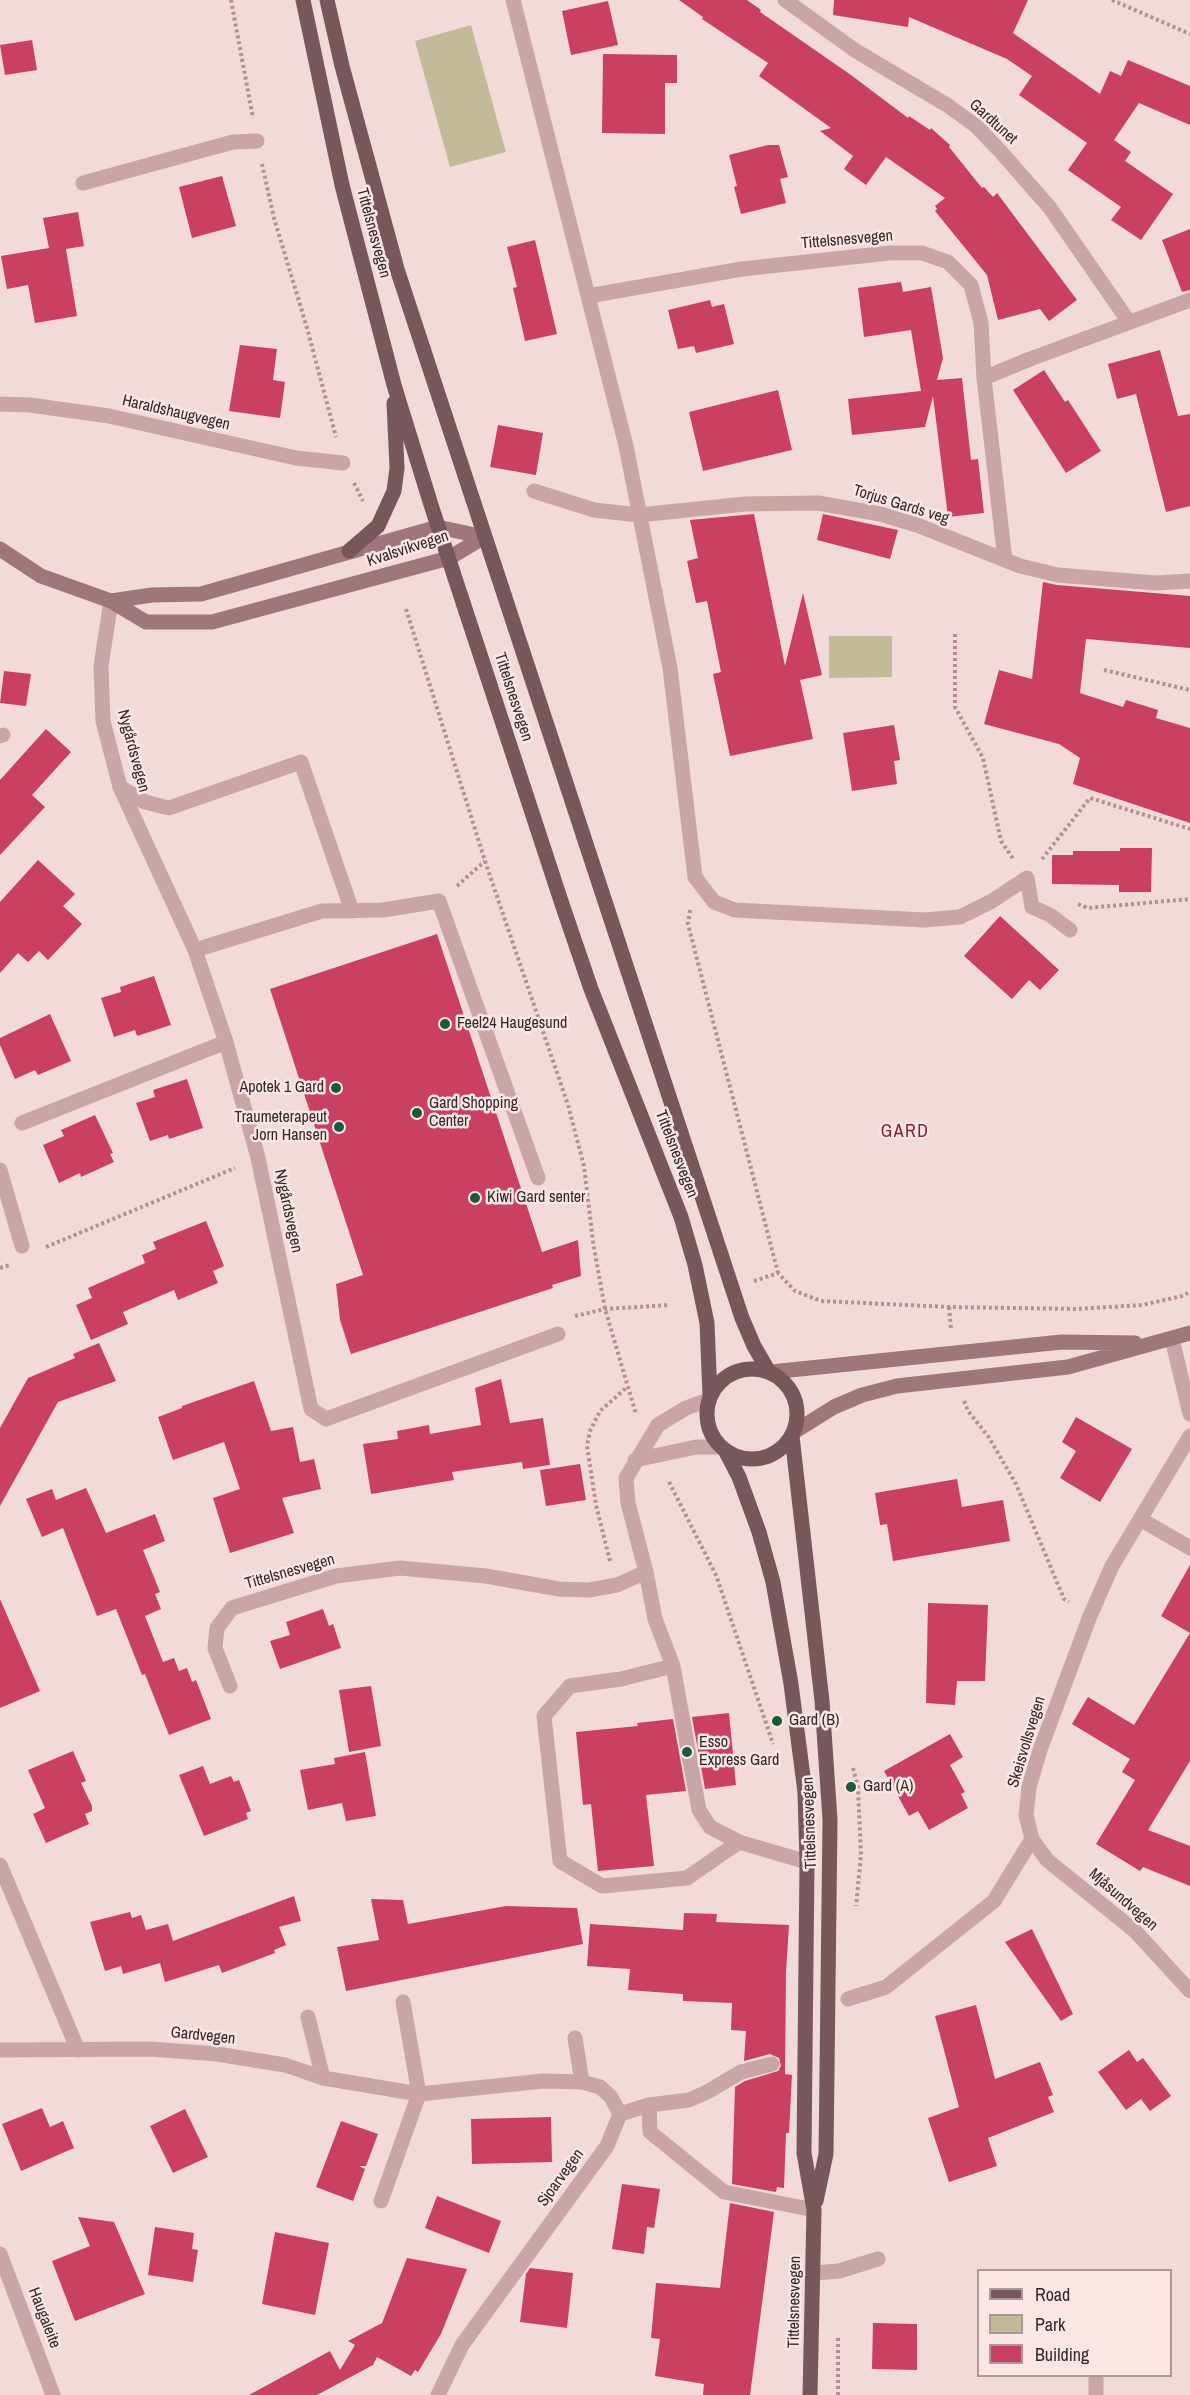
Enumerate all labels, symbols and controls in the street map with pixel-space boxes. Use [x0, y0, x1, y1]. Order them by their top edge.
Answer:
street label: Gardtunet [965, 95, 1021, 149]
street label: Tittelsnesvegen [352, 186, 394, 280]
street label: Tittelsnesvegen [800, 226, 894, 254]
street label: Haraldshaugvegen [120, 391, 232, 435]
street label: Torjus Gards veg [851, 481, 951, 529]
street label: Kvalsvikvegen [365, 527, 451, 571]
street label: Tittelsnesvegen [490, 650, 536, 744]
street label: Nygårdsvegen [113, 708, 153, 794]
place label: Feel24 Haugesund [457, 1014, 567, 1034]
marker: Feel24 Haugesund [438, 1017, 452, 1031]
place label: Apotek 1 Gard [239, 1078, 324, 1098]
marker: Apotek 1 Gard [329, 1081, 343, 1095]
place label: Gard Shopping Center [429, 1094, 518, 1132]
marker: Gard Shopping Center [410, 1106, 424, 1120]
street label: Tittelsnesvegen [650, 1107, 702, 1201]
place label: Traumeterapeut Jorn Hansen [234, 1108, 327, 1146]
marker: Traumeterapeut Jorn Hansen [332, 1120, 346, 1134]
district label: GARD [881, 1121, 929, 1143]
street label: Nygårdsvegen [270, 1168, 306, 1254]
place label: Kiwi Gard senter [487, 1188, 585, 1208]
marker: Kiwi Gard senter [468, 1191, 482, 1205]
street label: Tittelsnesvegen [243, 1550, 337, 1594]
street label: Skeisvollsvegen [1004, 1694, 1050, 1790]
place label: Gard (B) [789, 1711, 839, 1731]
marker: Gard (B) [770, 1714, 784, 1728]
place label: Esso Express Gard [699, 1733, 779, 1771]
marker: Esso Express Gard [680, 1745, 694, 1759]
street label: Tittelsnesvegen [799, 1777, 821, 1869]
place label: Gard (A) [863, 1777, 913, 1797]
marker: Gard (A) [844, 1780, 858, 1794]
street label: Mjåsundvegen [1085, 1865, 1161, 1935]
street label: Gardvegen [170, 2023, 236, 2049]
street label: Sjoarvegen [534, 2146, 588, 2210]
street label: Tittelsnesvegen [785, 2256, 805, 2348]
legend [977, 2269, 1172, 2377]
text: Road [1035, 2282, 1070, 2307]
street label: Haugaleite [24, 2285, 64, 2351]
text: Park [1035, 2312, 1065, 2337]
text: Building [1035, 2342, 1089, 2367]

